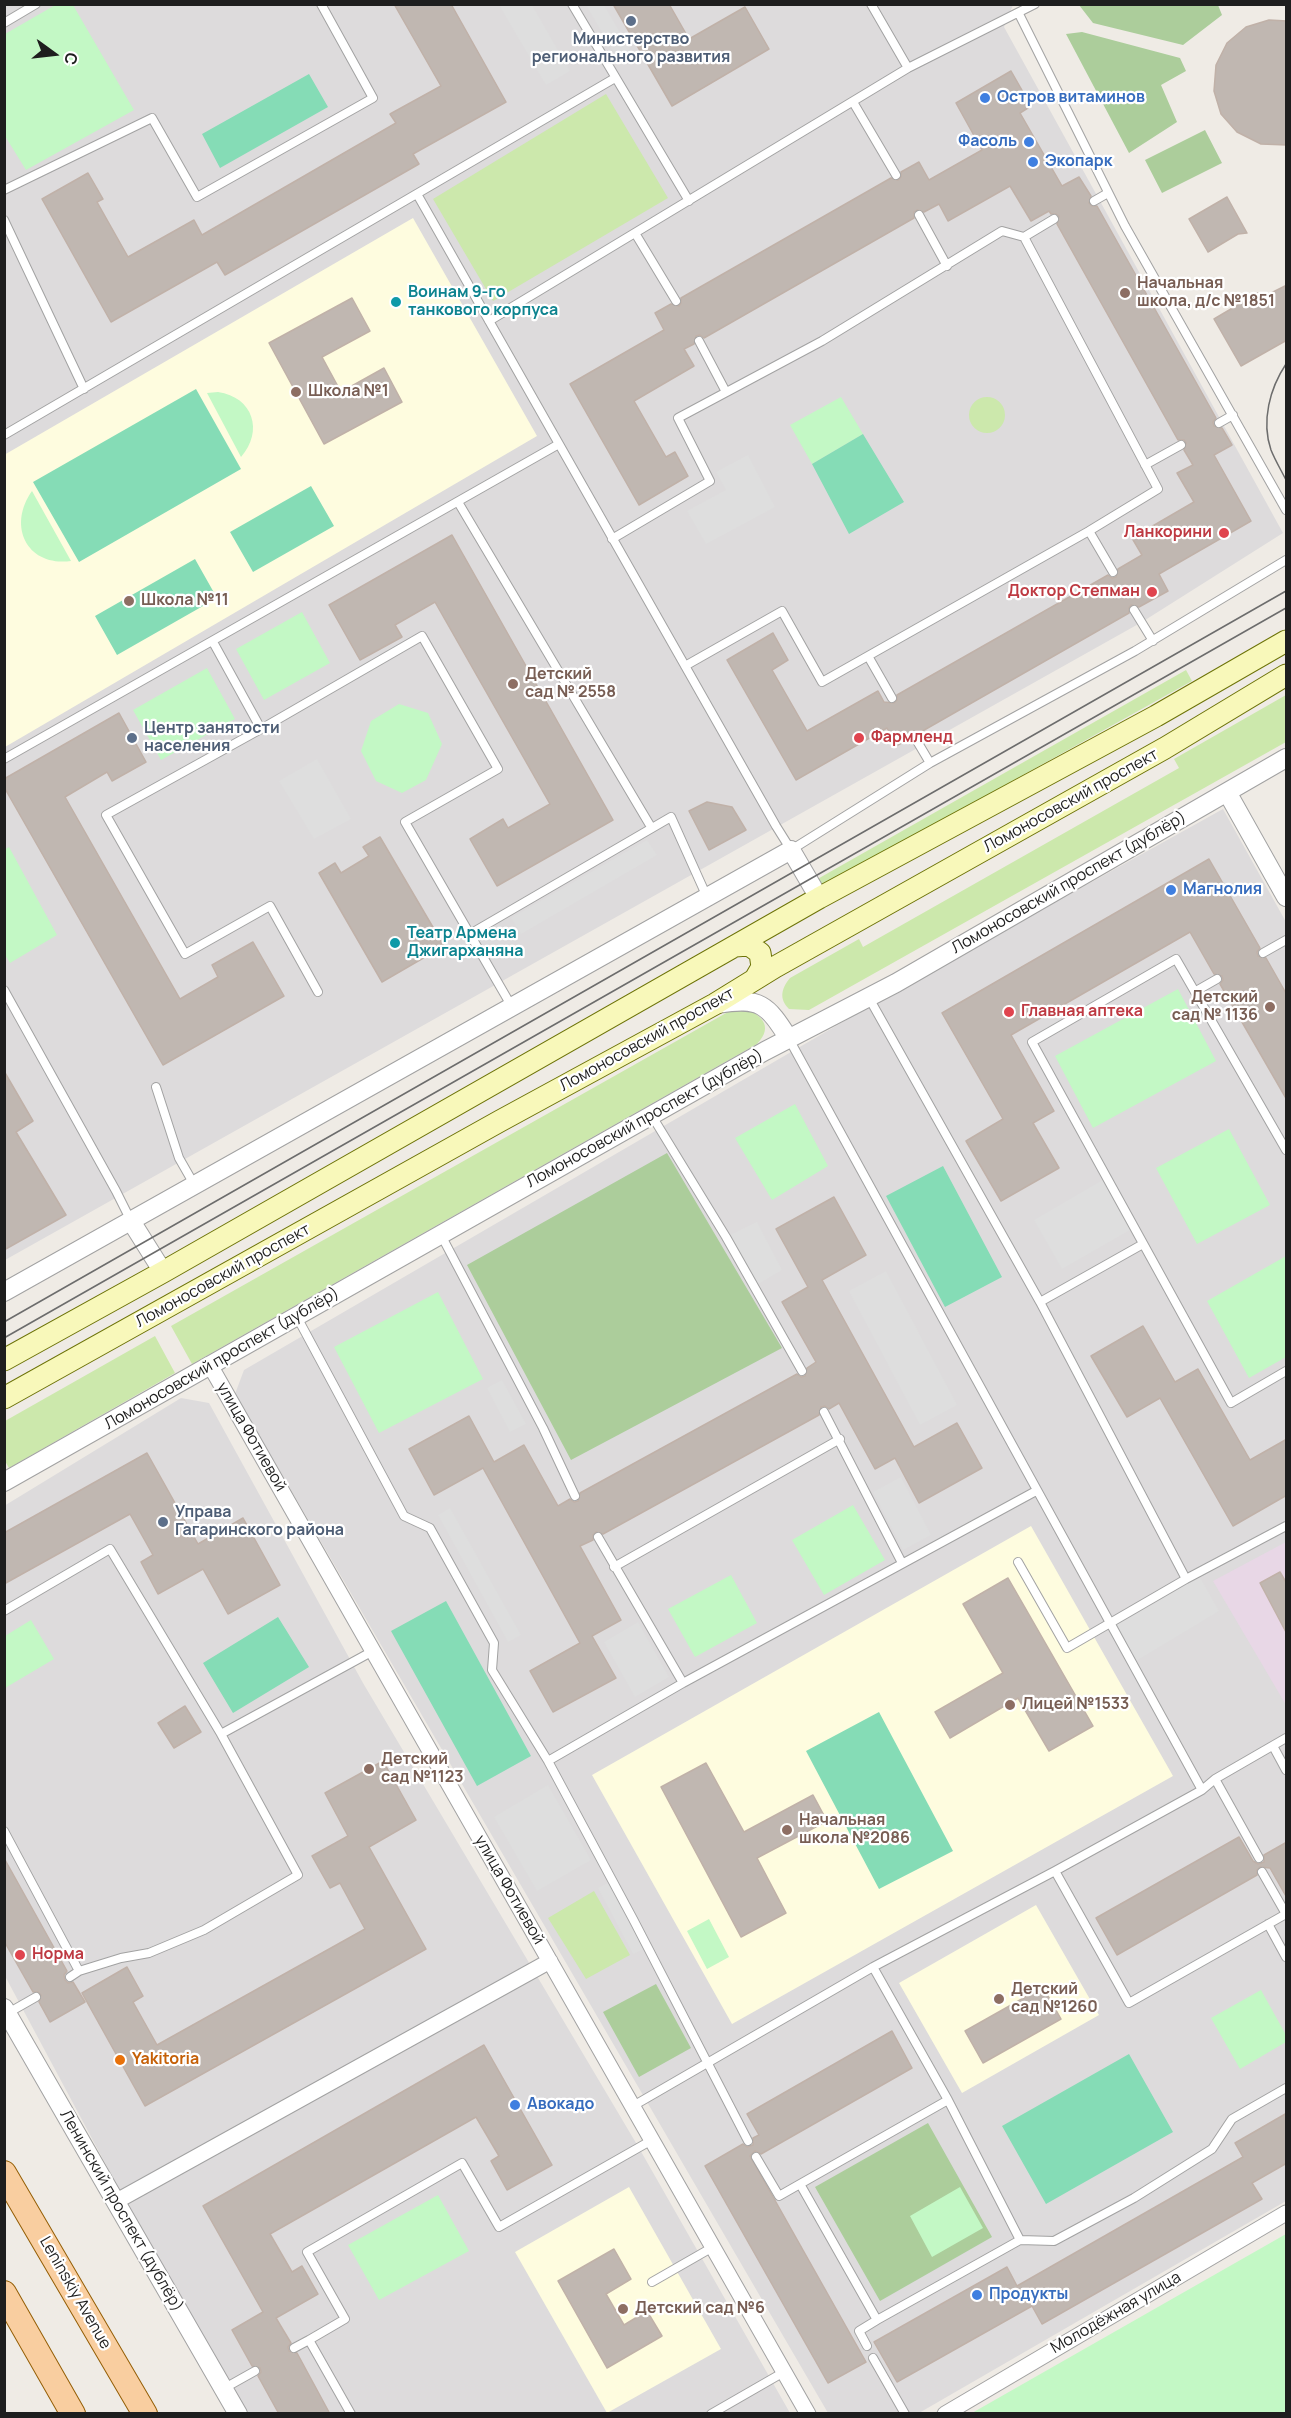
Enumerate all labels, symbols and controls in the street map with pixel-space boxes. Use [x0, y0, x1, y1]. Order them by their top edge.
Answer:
marker: Министерство регионального развития [624, 14, 638, 28]
north arrow [24, 24, 84, 84]
place label: Министерство регионального развития [532, 30, 730, 68]
text: С [59, 50, 84, 67]
place label: Остров витаминов [997, 88, 1145, 108]
marker: Остров витаминов [978, 91, 992, 105]
place label: Фасоль [958, 132, 1017, 152]
marker: Фасоль [1022, 135, 1036, 149]
place label: Экопарк [1045, 152, 1112, 172]
marker: Экопарк [1026, 155, 1040, 169]
place label: Начальная школа, д/с №1851 [1137, 274, 1275, 312]
place label: Воинам 9-го танкового корпуса [408, 283, 558, 321]
marker: Начальная школа, д/с №1851 [1118, 286, 1132, 300]
marker: Воинам 9-го танкового корпуса [389, 295, 403, 309]
place label: Школа №1 [308, 382, 389, 402]
marker: Школа №1 [289, 385, 303, 399]
place label: Ланкорини [1124, 523, 1212, 543]
marker: Ланкорини [1217, 526, 1231, 540]
place label: Доктор Степман [1008, 582, 1140, 602]
marker: Доктор Степман [1145, 585, 1159, 599]
place label: Школа №11 [141, 591, 229, 611]
marker: Школа №11 [122, 594, 136, 608]
place label: Детский сад № 2558 [525, 665, 616, 703]
marker: Детский сад № 2558 [506, 677, 520, 691]
place label: Центр занятости населения [144, 719, 280, 757]
place label: Фармленд [871, 728, 953, 748]
marker: Центр занятости населения [125, 731, 139, 745]
marker: Фармленд [852, 731, 866, 745]
street label: Ломоносовский проспект [980, 745, 1162, 857]
street label: Ломоносовский проспект (дублёр) [948, 808, 1190, 958]
place label: Магнолия [1183, 880, 1262, 900]
marker: Магнолия [1164, 883, 1178, 897]
place label: Театр Армена Джигарханяна [407, 924, 523, 962]
marker: Театр Армена Джигарханяна [388, 936, 402, 950]
street label: Ломоносовский проспект [556, 984, 738, 1096]
place label: Детский сад № 1136 [1172, 988, 1258, 1026]
marker: Детский сад № 1136 [1263, 1000, 1277, 1014]
place label: Главная аптека [1021, 1002, 1143, 1022]
marker: Главная аптека [1002, 1005, 1016, 1019]
street label: Ломоносовский проспект (дублёр) [523, 1046, 767, 1192]
street label: Ломоносовский проспект [132, 1220, 314, 1332]
street label: Ломоносовский проспект (дублёр) [101, 1284, 343, 1434]
street label: улица Фотиевой [212, 1379, 290, 1495]
place label: Управа Гагаринского района [175, 1503, 344, 1541]
marker: Управа Гагаринского района [156, 1515, 170, 1529]
place label: Лицей №1533 [1022, 1695, 1129, 1715]
marker: Лицей №1533 [1003, 1698, 1017, 1712]
place label: Детский сад №1123 [381, 1750, 464, 1788]
marker: Детский сад №1123 [362, 1762, 376, 1776]
place label: Начальная школа №2086 [799, 1811, 910, 1849]
marker: Начальная школа №2086 [780, 1823, 794, 1837]
street label: улица Фотиевой [470, 1832, 548, 1948]
place label: Норма [32, 1945, 84, 1965]
marker: Норма [13, 1948, 27, 1962]
place label: Детский сад №1260 [1011, 1980, 1098, 2018]
marker: Детский сад №1260 [992, 1992, 1006, 2006]
place label: Yakitoria [132, 2050, 199, 2070]
marker: Yakitoria [113, 2053, 127, 2067]
place label: Авокадо [527, 2095, 594, 2115]
marker: Авокадо [508, 2098, 522, 2112]
street label: Ленинский проспект (дублёр) [55, 2107, 187, 2315]
street label: Leninskiy Avenue [35, 2233, 115, 2353]
street label: Молодёжная улица [1048, 2268, 1184, 2358]
place label: Продукты [989, 2285, 1068, 2305]
marker: Продукты [970, 2288, 984, 2302]
place label: Детский сад №6 [635, 2299, 765, 2319]
marker: Детский сад №6 [616, 2302, 630, 2316]

